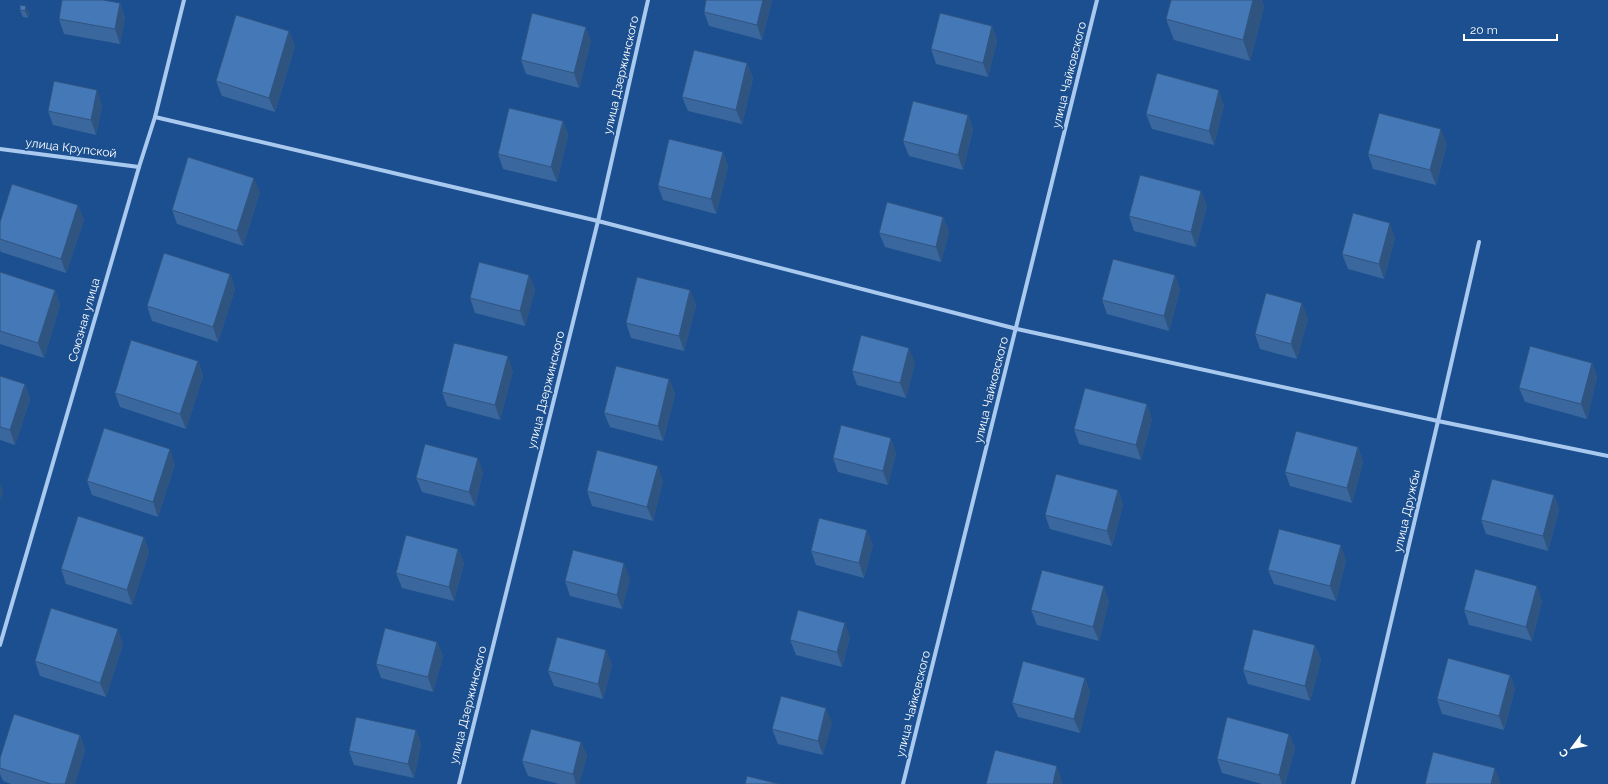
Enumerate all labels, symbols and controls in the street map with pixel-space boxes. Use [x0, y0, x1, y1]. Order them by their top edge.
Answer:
street label: улица Дзержинского [601, 14, 641, 136]
scale bar [1464, 16, 1557, 42]
street label: улица Чайковского [1049, 20, 1089, 130]
text: 20 m [1470, 23, 1498, 37]
street label: улица Крупской [25, 135, 117, 161]
street label: Союзная улица [65, 276, 103, 364]
street label: улица Дзержинского [525, 330, 567, 450]
street label: улица Чайковского [971, 335, 1011, 445]
street label: улица Дружбы [1391, 468, 1423, 554]
street label: улица Дзержинского [447, 645, 489, 765]
street label: улица Чайковского [893, 649, 933, 759]
north arrow [1552, 728, 1592, 768]
text: С [1556, 746, 1571, 760]

